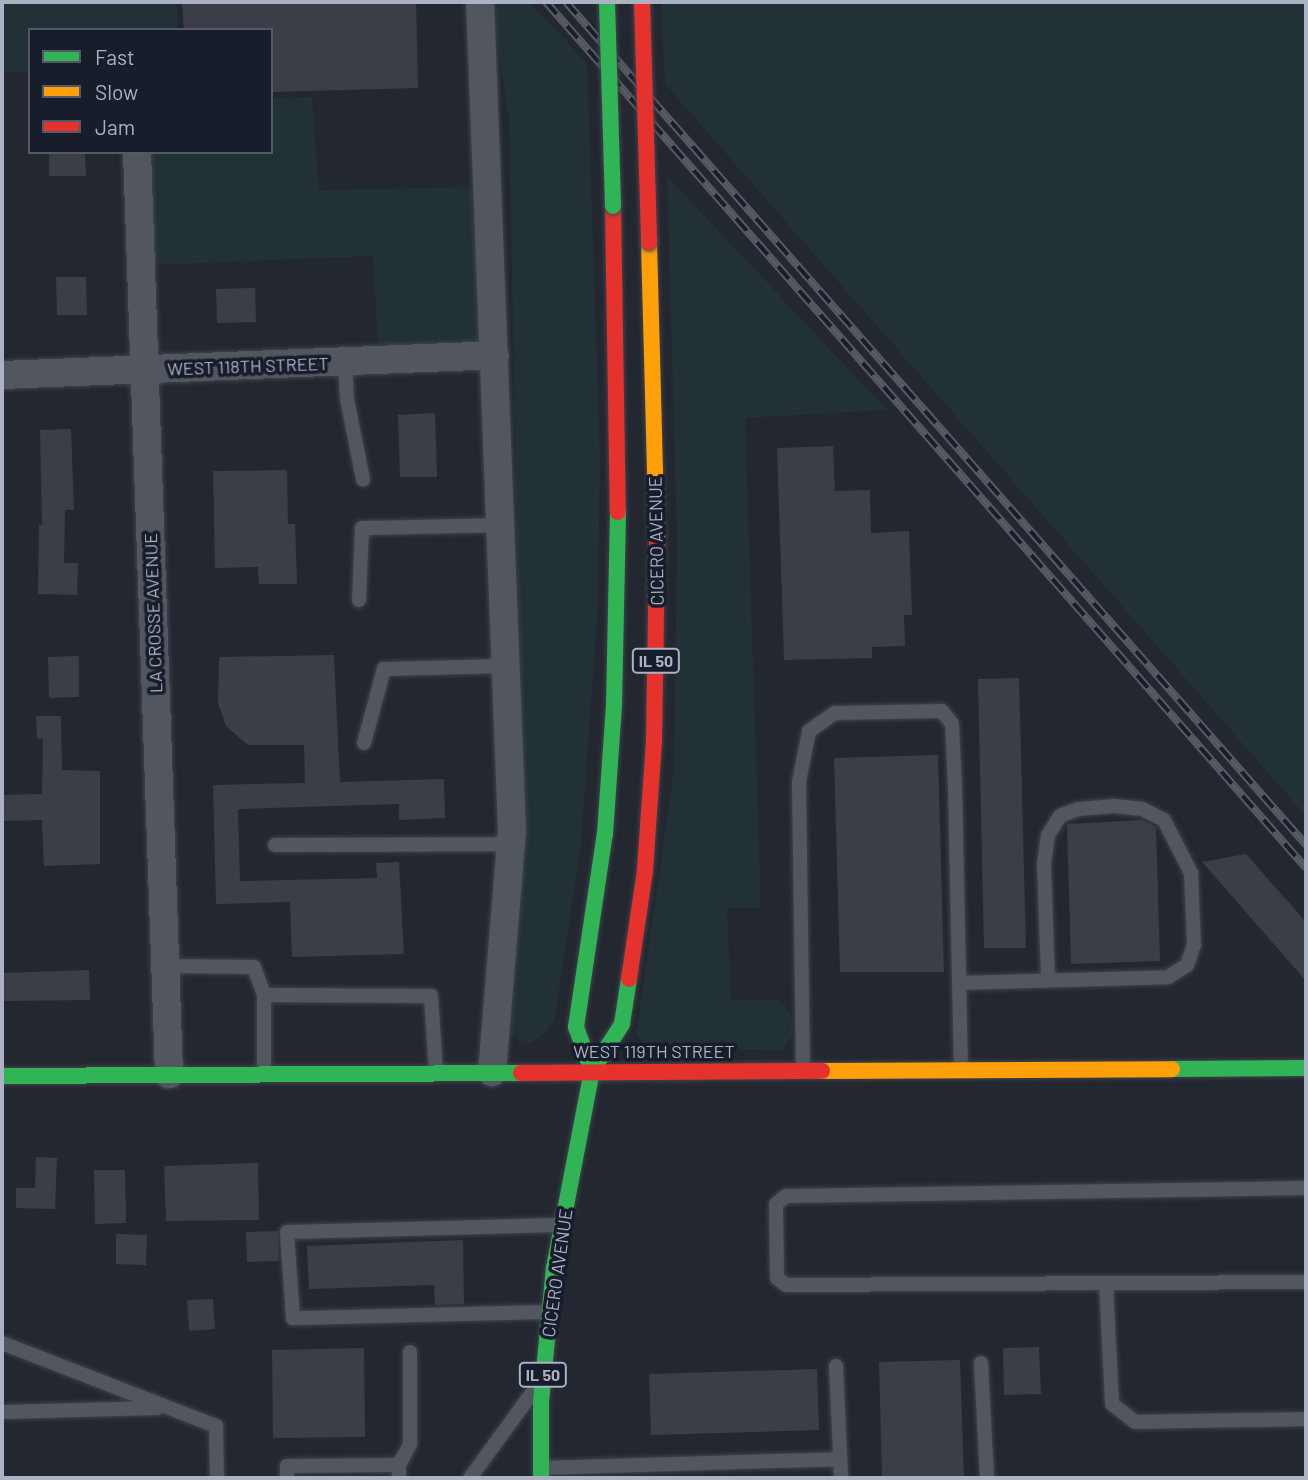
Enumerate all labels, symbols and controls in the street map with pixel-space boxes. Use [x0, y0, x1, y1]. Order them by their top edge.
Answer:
legend [28, 28, 273, 154]
text: Fast [95, 44, 135, 69]
text: Slow [95, 79, 138, 104]
text: Jam [95, 114, 135, 139]
street label: WEST 118TH STREET [167, 352, 329, 380]
street label: CICERO AVENUE [644, 476, 668, 606]
street label: LA CROSSE AVENUE [139, 533, 167, 693]
road number: IL 50 [632, 648, 680, 674]
street label: WEST 119TH STREET [573, 1040, 735, 1062]
street label: CICERO AVENUE [537, 1208, 577, 1338]
road number: IL 50 [518, 1362, 568, 1387]

